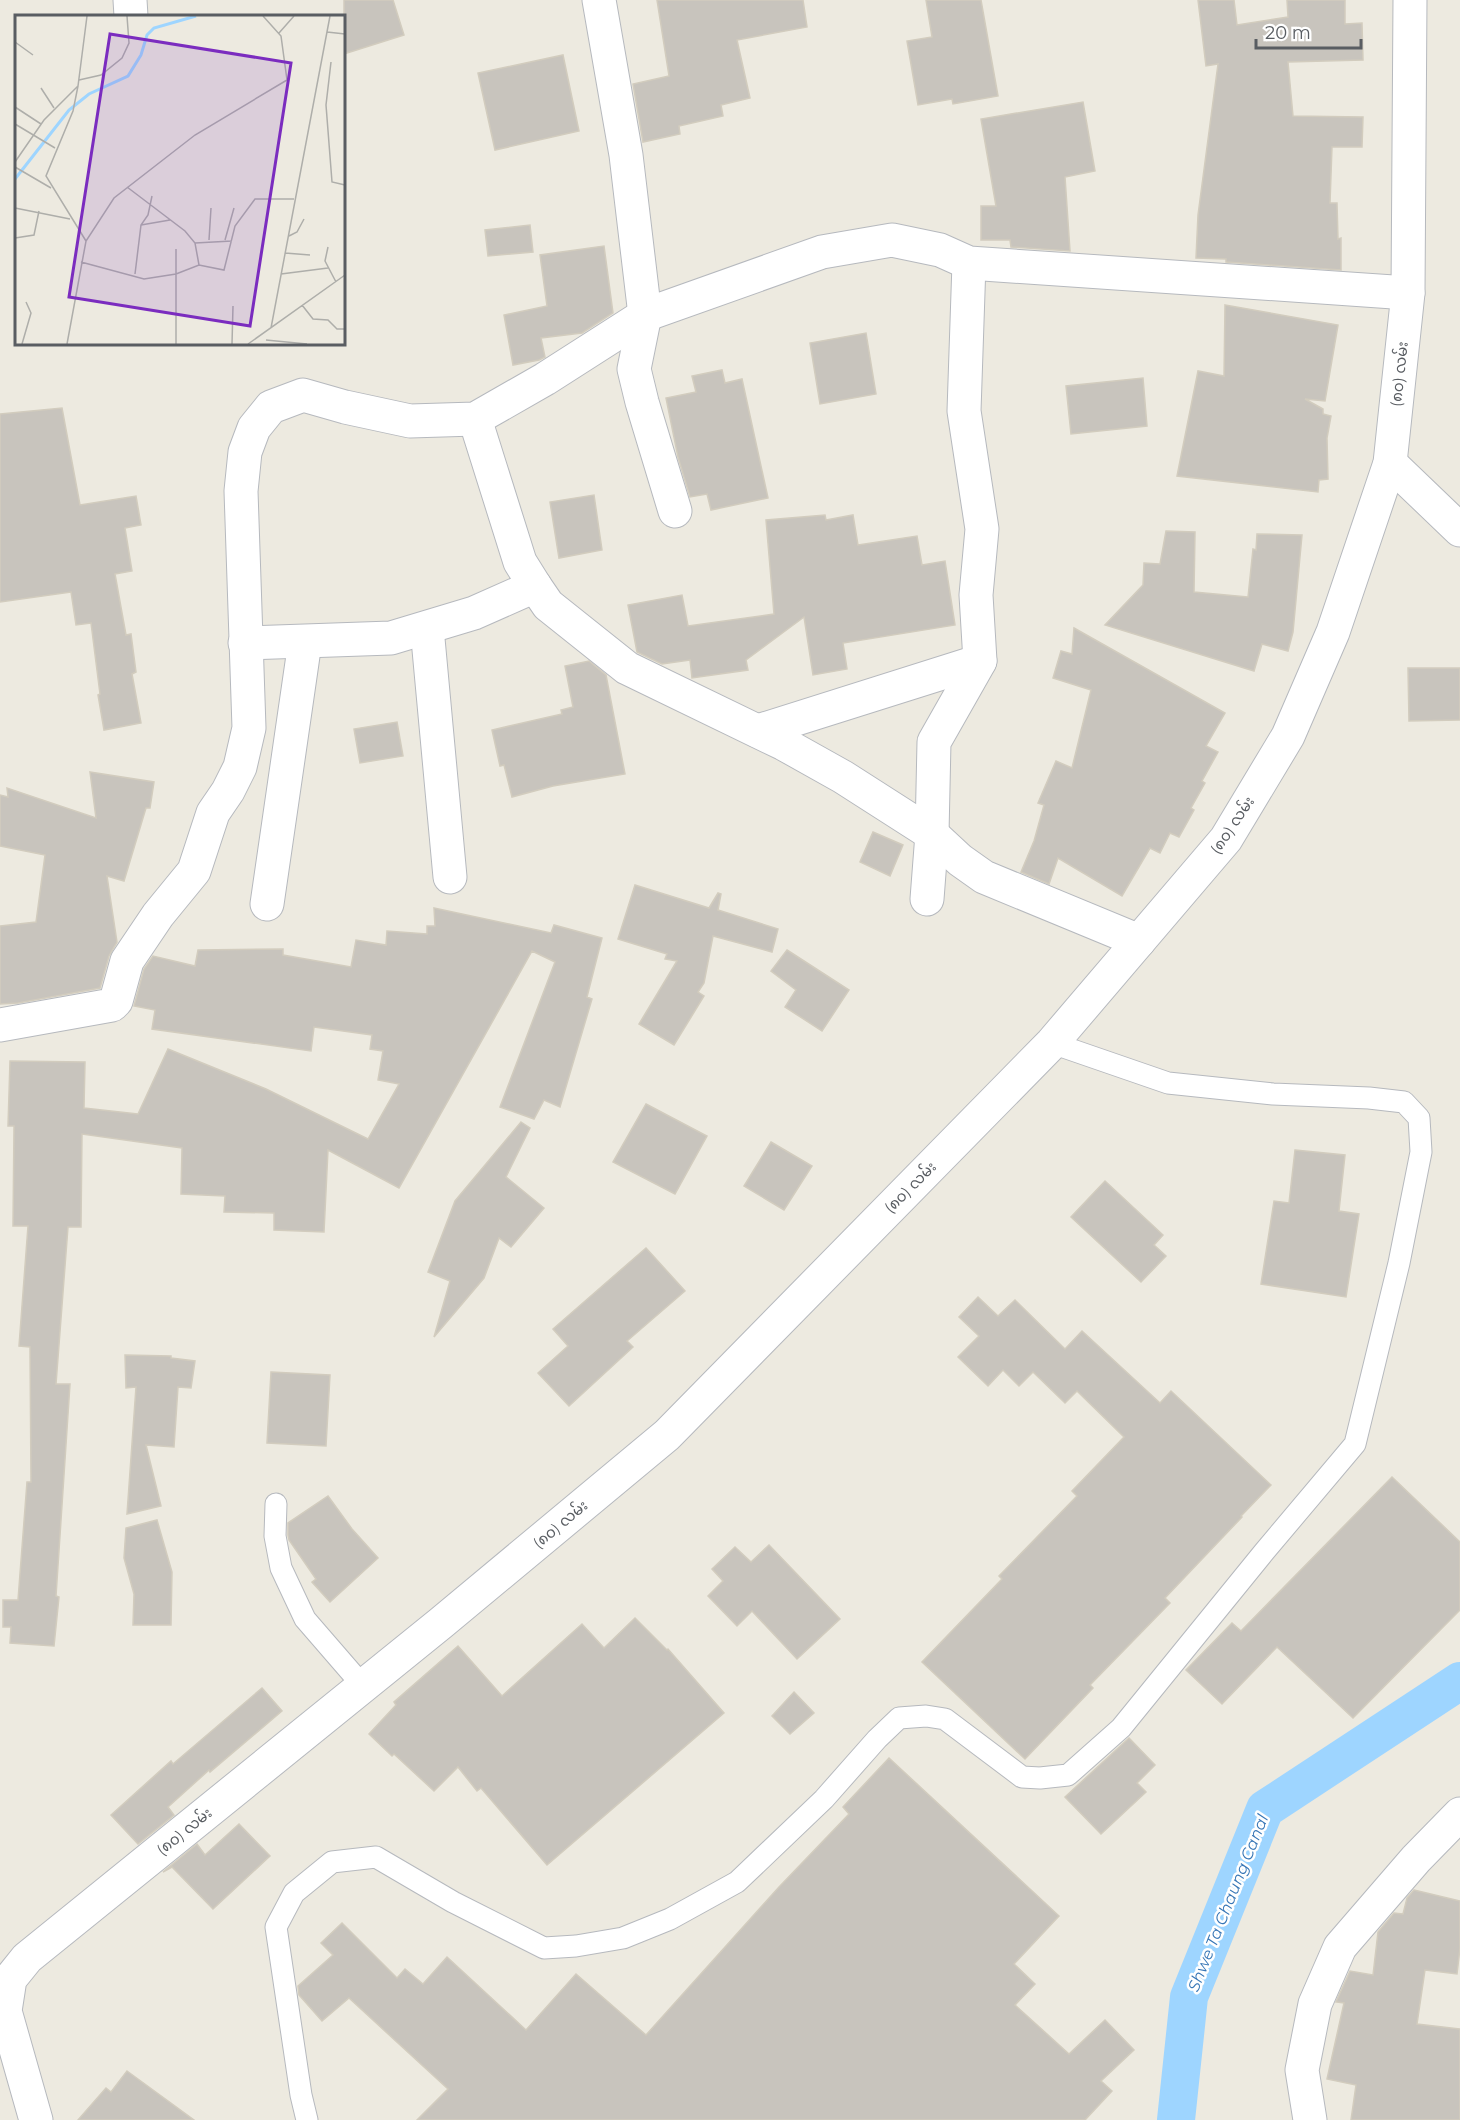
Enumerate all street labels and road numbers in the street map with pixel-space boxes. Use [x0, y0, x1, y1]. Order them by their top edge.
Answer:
street label: (၈၀) လမ်း [1386, 340, 1412, 408]
street label: (၈၀) လမ်း [1206, 792, 1258, 858]
street label: (၈၀) လမ်း [880, 1157, 940, 1217]
street label: (၈၀) လမ်း [529, 1496, 591, 1552]
street label: (၈၀) လမ်း [153, 1803, 215, 1859]

